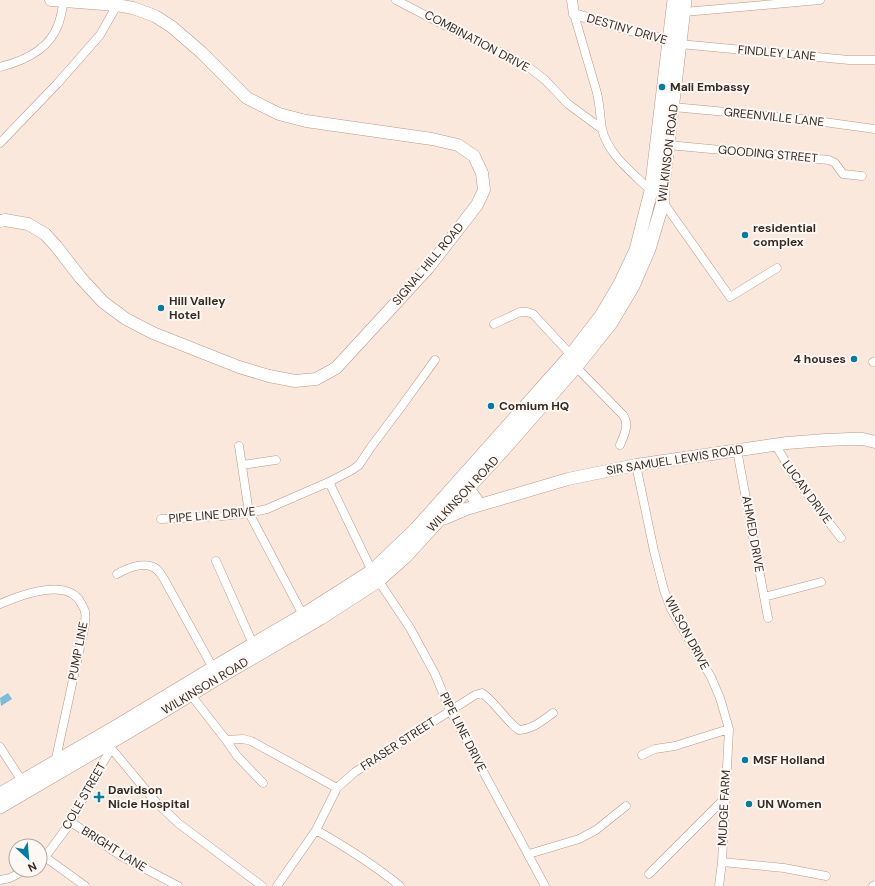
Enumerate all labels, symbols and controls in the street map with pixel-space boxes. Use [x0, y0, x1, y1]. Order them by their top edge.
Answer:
street label: COMBINATION DRIVE [422, 7, 532, 76]
street label: DESTINY DRIVE [585, 10, 669, 48]
street label: FINDLEY LANE [737, 42, 817, 64]
place label: Mali Embassy [670, 79, 751, 95]
marker: Mali Embassy [657, 82, 667, 92]
street label: WILKINSON ROAD [654, 103, 682, 203]
street label: GREENVILLE LANE [723, 104, 825, 130]
street label: GOODING STREET [717, 142, 819, 166]
street label: SIGNAL HILL ROAD [389, 219, 467, 309]
place label: residential complex [753, 220, 816, 250]
marker: residential complex [740, 230, 750, 240]
place label: Hill Valley Hotel [169, 293, 226, 323]
marker: Hill Valley Hotel [156, 303, 166, 313]
place label: 4 houses [793, 351, 846, 367]
marker: 4 houses [849, 354, 859, 364]
place label: Comium HQ [499, 398, 569, 414]
marker: Comium HQ [486, 401, 496, 411]
street label: SIR SAMUEL LEWIS ROAD [605, 441, 745, 479]
street label: WILKINSON ROAD [424, 452, 502, 536]
street label: LUCAN DRIVE [779, 457, 836, 527]
street label: AHMED DRIVE [738, 494, 768, 574]
street label: PIPE LINE DRIVE [168, 503, 256, 527]
street label: WILSON DRIVE [661, 593, 713, 673]
street label: PUMP LINE [64, 620, 92, 682]
street label: WILKINSON ROAD [159, 654, 251, 718]
street label: PIPE LINE DRIVE [436, 690, 490, 775]
street label: FRASER STREET [357, 714, 439, 774]
place label: MSF Holland [753, 752, 825, 768]
marker: MSF Holland [740, 755, 750, 765]
street label: COLE STREET [58, 759, 110, 833]
street label: MUDGE FARM [714, 770, 734, 846]
place label: Davidson Nicle Hospital [108, 782, 189, 812]
marker: Davidson Nicle Hospital [93, 791, 105, 803]
place label: UN Women [757, 796, 822, 812]
marker: UN Women [744, 799, 754, 809]
street label: BRIGHT LANE [78, 823, 150, 875]
north arrow [8, 838, 48, 878]
text: N [26, 859, 39, 875]

